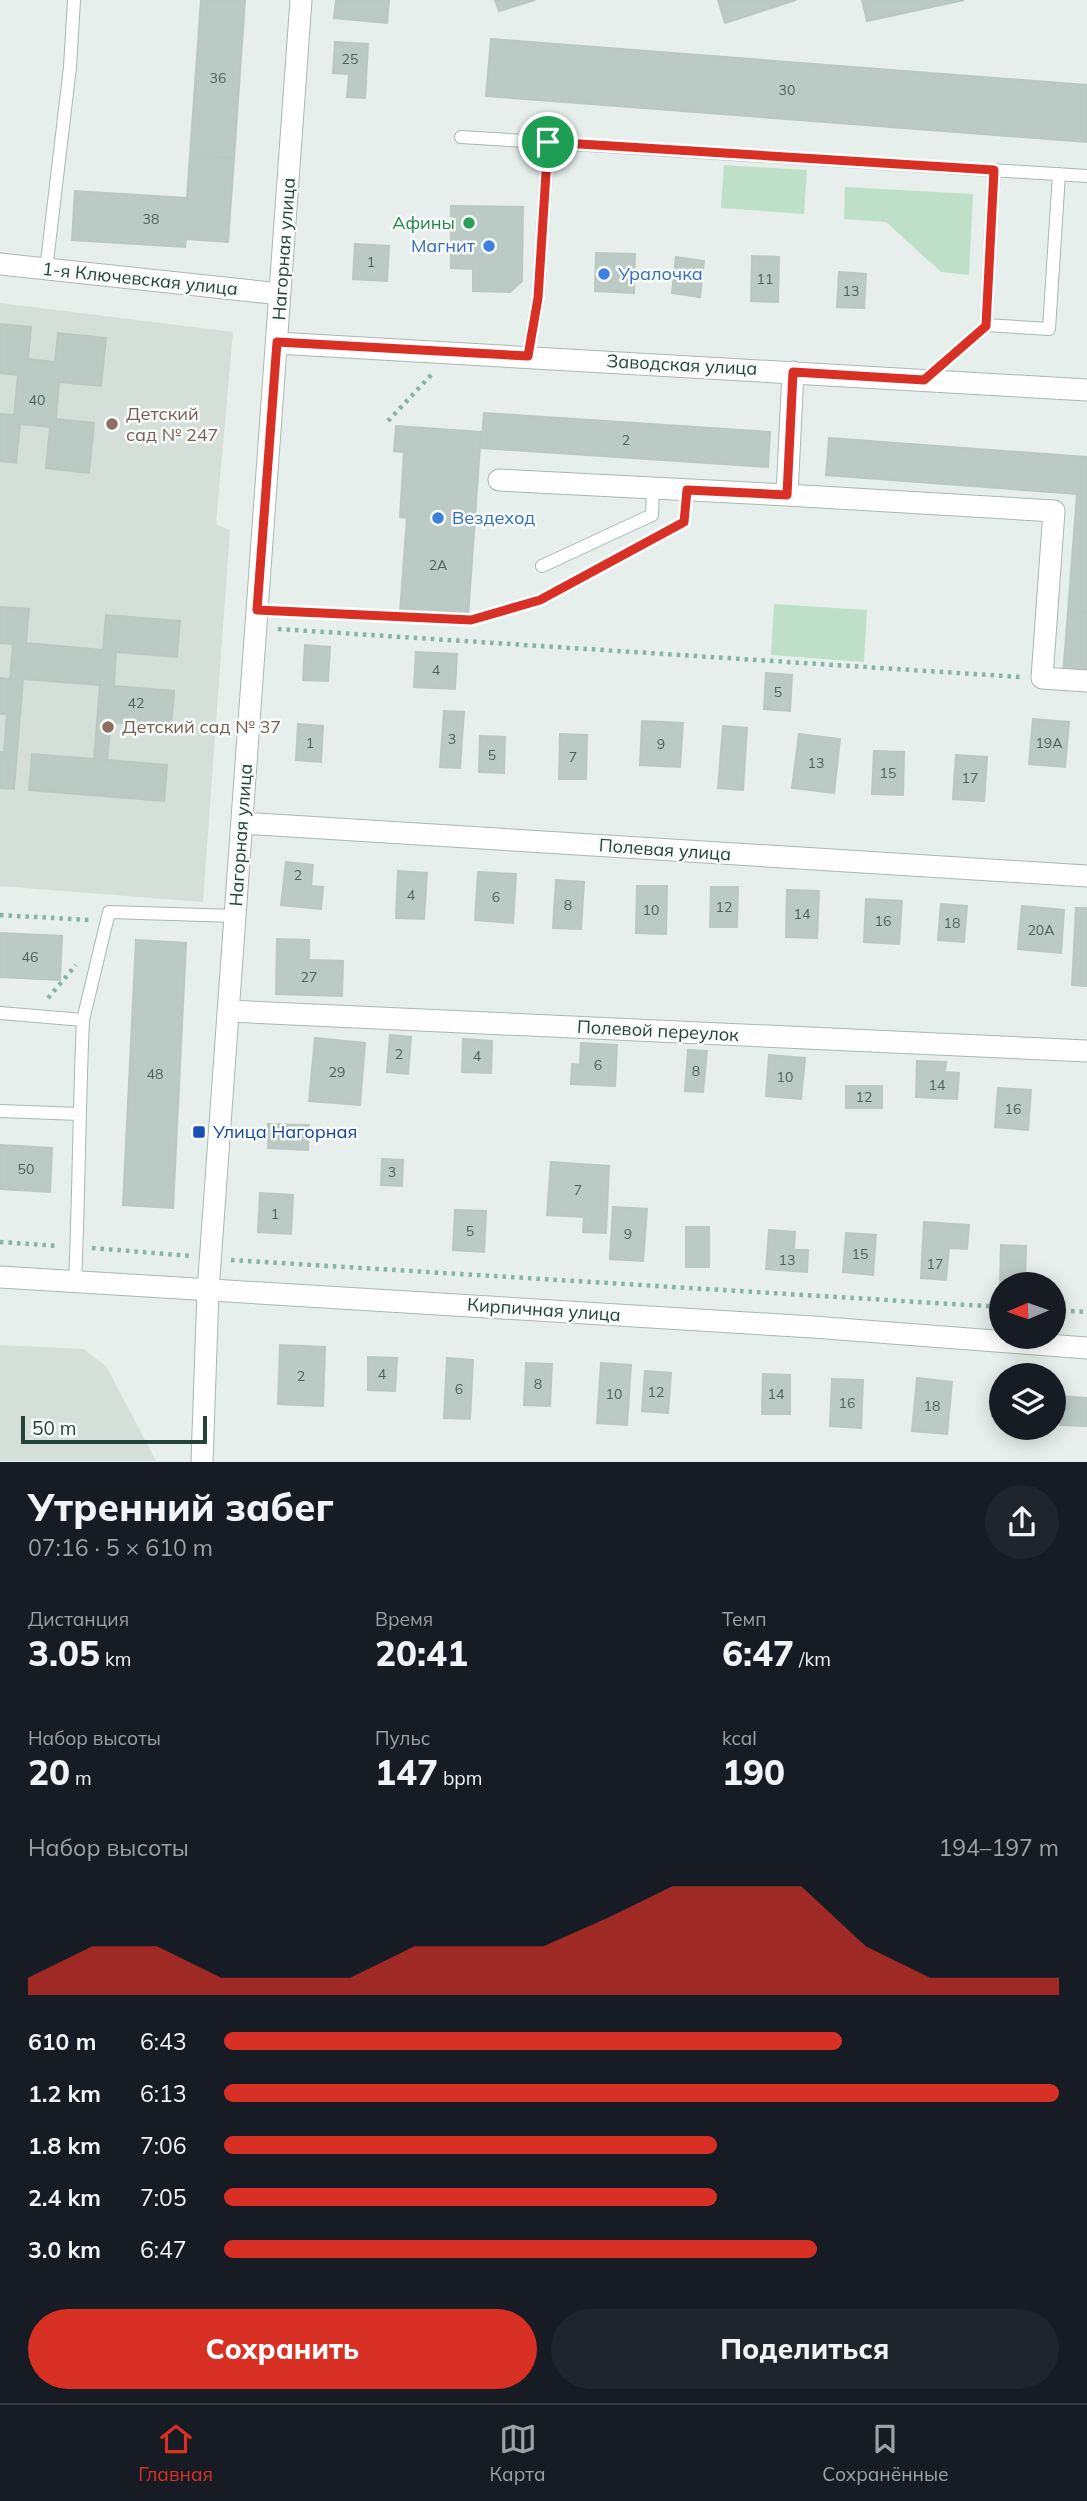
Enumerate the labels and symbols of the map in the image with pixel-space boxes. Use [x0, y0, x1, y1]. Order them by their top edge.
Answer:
house number: 25 [342, 50, 358, 68]
house number: 36 [210, 69, 226, 87]
house number: 30 [779, 81, 795, 99]
pin [518, 112, 578, 172]
street label: Нагорная улица [267, 177, 300, 321]
house number: 38 [143, 210, 159, 228]
place label: Афины [392, 211, 455, 234]
marker: Афины [461, 215, 477, 231]
place label: Магнит [411, 234, 476, 257]
marker: Магнит [481, 238, 497, 254]
house number: 1 [367, 253, 375, 271]
street label: 1-я Ключевская улица [41, 257, 239, 300]
place label: Уралочка [617, 262, 703, 285]
marker: Уралочка [596, 266, 612, 282]
house number: 11 [757, 270, 773, 288]
house number: 13 [843, 282, 859, 300]
street label: Заводская улица [606, 349, 758, 380]
house number: 40 [29, 391, 45, 409]
place label: Детский сад № 247 [126, 402, 218, 446]
marker: Детский сад № 247 [104, 416, 120, 432]
house number: 2 [622, 431, 630, 449]
place label: Вездеход [452, 506, 535, 529]
marker: Вездеход [430, 510, 446, 526]
house number: 2А [429, 556, 448, 574]
house number: 4 [432, 661, 441, 679]
house number: 5 [774, 683, 782, 701]
house number: 42 [128, 694, 144, 712]
place label: Детский сад № 37 [122, 715, 281, 738]
marker: Детский сад № 37 [100, 719, 116, 735]
house number: 3 [448, 730, 456, 748]
house number: 1 [306, 734, 314, 752]
house number: 19А [1035, 734, 1063, 752]
house number: 9 [657, 735, 665, 753]
house number: 5 [488, 746, 496, 764]
house number: 7 [569, 748, 577, 766]
house number: 13 [808, 754, 824, 772]
street label: Нагорная улица [224, 763, 257, 907]
house number: 15 [880, 764, 896, 782]
house number: 17 [962, 769, 978, 787]
street label: Полевая улица [598, 833, 732, 866]
house number: 2 [294, 866, 302, 884]
house number: 4 [407, 886, 416, 904]
house number: 6 [492, 888, 500, 906]
house number: 8 [564, 896, 572, 914]
house number: 12 [716, 898, 732, 916]
house number: 10 [643, 901, 659, 919]
house number: 14 [794, 905, 811, 923]
house number: 16 [875, 912, 891, 930]
house number: 18 [944, 914, 960, 932]
house number: 20А [1027, 921, 1055, 939]
house number: 46 [22, 948, 38, 966]
house number: 27 [301, 968, 317, 986]
street label: Полевой переулок [577, 1015, 740, 1046]
house number: 2 [395, 1045, 403, 1063]
house number: 4 [473, 1047, 482, 1065]
house number: 6 [594, 1056, 602, 1074]
house number: 8 [692, 1062, 700, 1080]
house number: 29 [329, 1063, 345, 1081]
house number: 48 [147, 1065, 163, 1083]
house number: 10 [777, 1068, 793, 1086]
house number: 14 [929, 1076, 946, 1094]
house number: 12 [856, 1088, 872, 1106]
house number: 16 [1005, 1100, 1021, 1118]
place label: Улица Нагорная [212, 1120, 357, 1143]
marker: Улица Нагорная [191, 1124, 207, 1140]
house number: 50 [18, 1160, 34, 1178]
house number: 3 [388, 1163, 396, 1181]
house number: 7 [574, 1181, 582, 1199]
house number: 1 [271, 1205, 279, 1223]
house number: 5 [466, 1222, 474, 1240]
house number: 9 [624, 1225, 632, 1243]
house number: 15 [852, 1245, 868, 1263]
house number: 13 [779, 1251, 795, 1269]
house number: 17 [927, 1255, 943, 1273]
north arrow [989, 1272, 1066, 1349]
street label: Кирпичная улица [466, 1293, 622, 1326]
house number: 4 [378, 1365, 387, 1383]
house number: 2 [297, 1367, 305, 1385]
house number: 8 [534, 1375, 542, 1393]
house number: 6 [455, 1380, 463, 1398]
house number: 12 [648, 1383, 664, 1401]
house number: 10 [606, 1385, 622, 1403]
house number: 14 [768, 1385, 785, 1403]
house number: 16 [839, 1394, 855, 1412]
house number: 18 [924, 1397, 940, 1415]
scale bar [21, 1412, 206, 1444]

